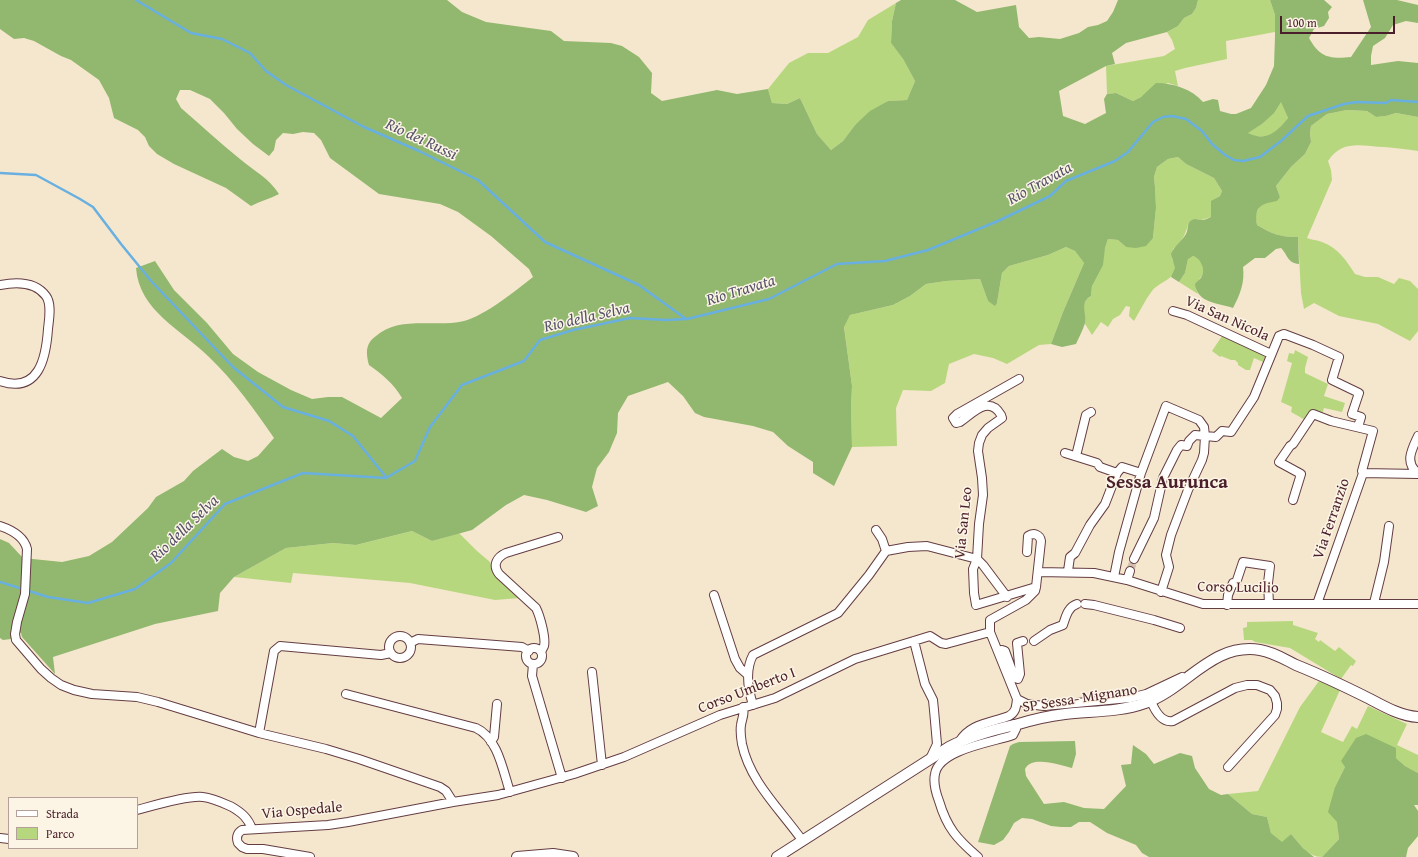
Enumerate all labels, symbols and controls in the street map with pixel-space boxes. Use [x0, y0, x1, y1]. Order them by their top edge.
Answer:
scale bar [1282, 8, 1397, 34]
text: 100 m [1287, 14, 1317, 31]
water label: Rio dei Russi [382, 115, 460, 165]
water label: Rio Travata [1004, 158, 1076, 210]
water label: Rio Travata [704, 271, 778, 311]
street label: Via San Nicola [1182, 292, 1272, 346]
water label: Rio della Selva [542, 299, 632, 337]
district label: Sessa Aurunca [1106, 472, 1228, 494]
street label: Via Ferranzio [1310, 476, 1354, 562]
street label: Via San Leo [951, 486, 977, 560]
water label: Rio della Selva [147, 492, 223, 566]
street label: Corso Lucilio [1197, 578, 1279, 598]
street label: Corso Umberto I [696, 664, 798, 718]
street label: SP Sessa- Mignano [1021, 681, 1139, 717]
legend [8, 797, 138, 849]
street label: Via Ospedale [261, 799, 343, 823]
text: Strada [46, 805, 79, 822]
text: Parco [46, 825, 74, 842]

